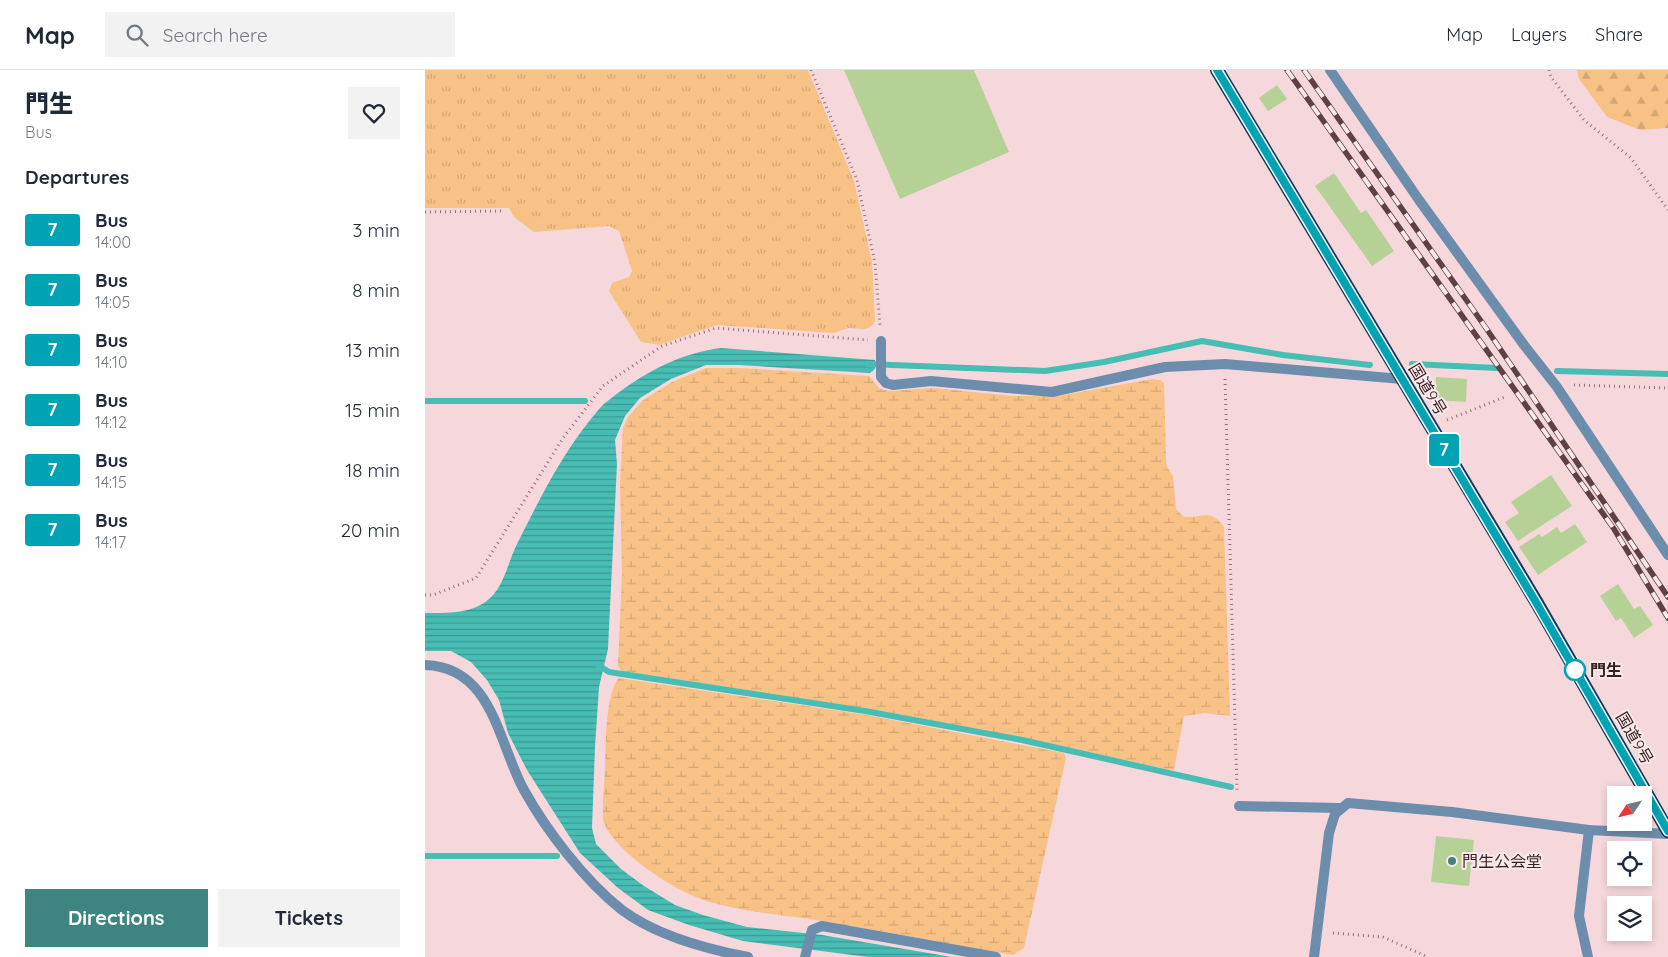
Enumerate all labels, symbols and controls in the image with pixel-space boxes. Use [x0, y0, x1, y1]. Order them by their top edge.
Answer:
search box [105, 12, 455, 57]
text: Map [25, 20, 75, 50]
icon: search [123, 21, 151, 49]
text: Search here [163, 23, 268, 47]
text: Map [1446, 23, 1483, 46]
text: Layers [1511, 23, 1567, 46]
text: Share [1595, 23, 1643, 46]
button: heart [348, 87, 400, 139]
text: 門生 [25, 88, 73, 118]
text: Bus [25, 122, 52, 142]
text: Departures [25, 165, 129, 189]
text: Bus [95, 208, 128, 232]
text: 7 [48, 218, 57, 241]
text: 3 min [352, 218, 400, 242]
text: 14:00 [95, 232, 131, 252]
text: Bus [95, 268, 128, 292]
text: 7 [48, 278, 57, 301]
text: 8 min [352, 278, 400, 302]
text: 14:05 [95, 292, 130, 312]
text: Bus [95, 328, 128, 352]
text: 7 [48, 338, 57, 361]
text: 13 min [345, 338, 400, 362]
text: 14:10 [95, 352, 128, 372]
street label: 国道9号 [1405, 359, 1451, 419]
text: Bus [95, 388, 128, 412]
text: 7 [48, 398, 57, 421]
text: 15 min [345, 398, 400, 422]
text: 14:12 [95, 412, 127, 432]
line badge: 7 [1428, 434, 1460, 466]
text: 7 [1439, 438, 1449, 461]
text: Bus [95, 448, 128, 472]
text: 7 [48, 458, 57, 481]
text: 18 min [345, 458, 400, 482]
text: 14:15 [95, 472, 127, 492]
text: Bus [95, 508, 128, 532]
text: 7 [48, 518, 57, 541]
text: 20 min [341, 518, 400, 542]
text: 14:17 [95, 532, 126, 552]
marker: 門生 [1564, 659, 1586, 681]
place label: 門生 [1590, 660, 1622, 680]
street label: 国道9号 [1612, 708, 1658, 768]
north arrow [1607, 786, 1653, 831]
map controls [1607, 786, 1652, 941]
button: locate [1607, 841, 1652, 886]
place label: 門生公会堂 [1462, 851, 1542, 871]
marker: 門生公会堂 [1446, 855, 1458, 867]
button: Directions [25, 889, 208, 947]
button: Tickets [218, 889, 400, 947]
button: layers [1607, 896, 1652, 941]

